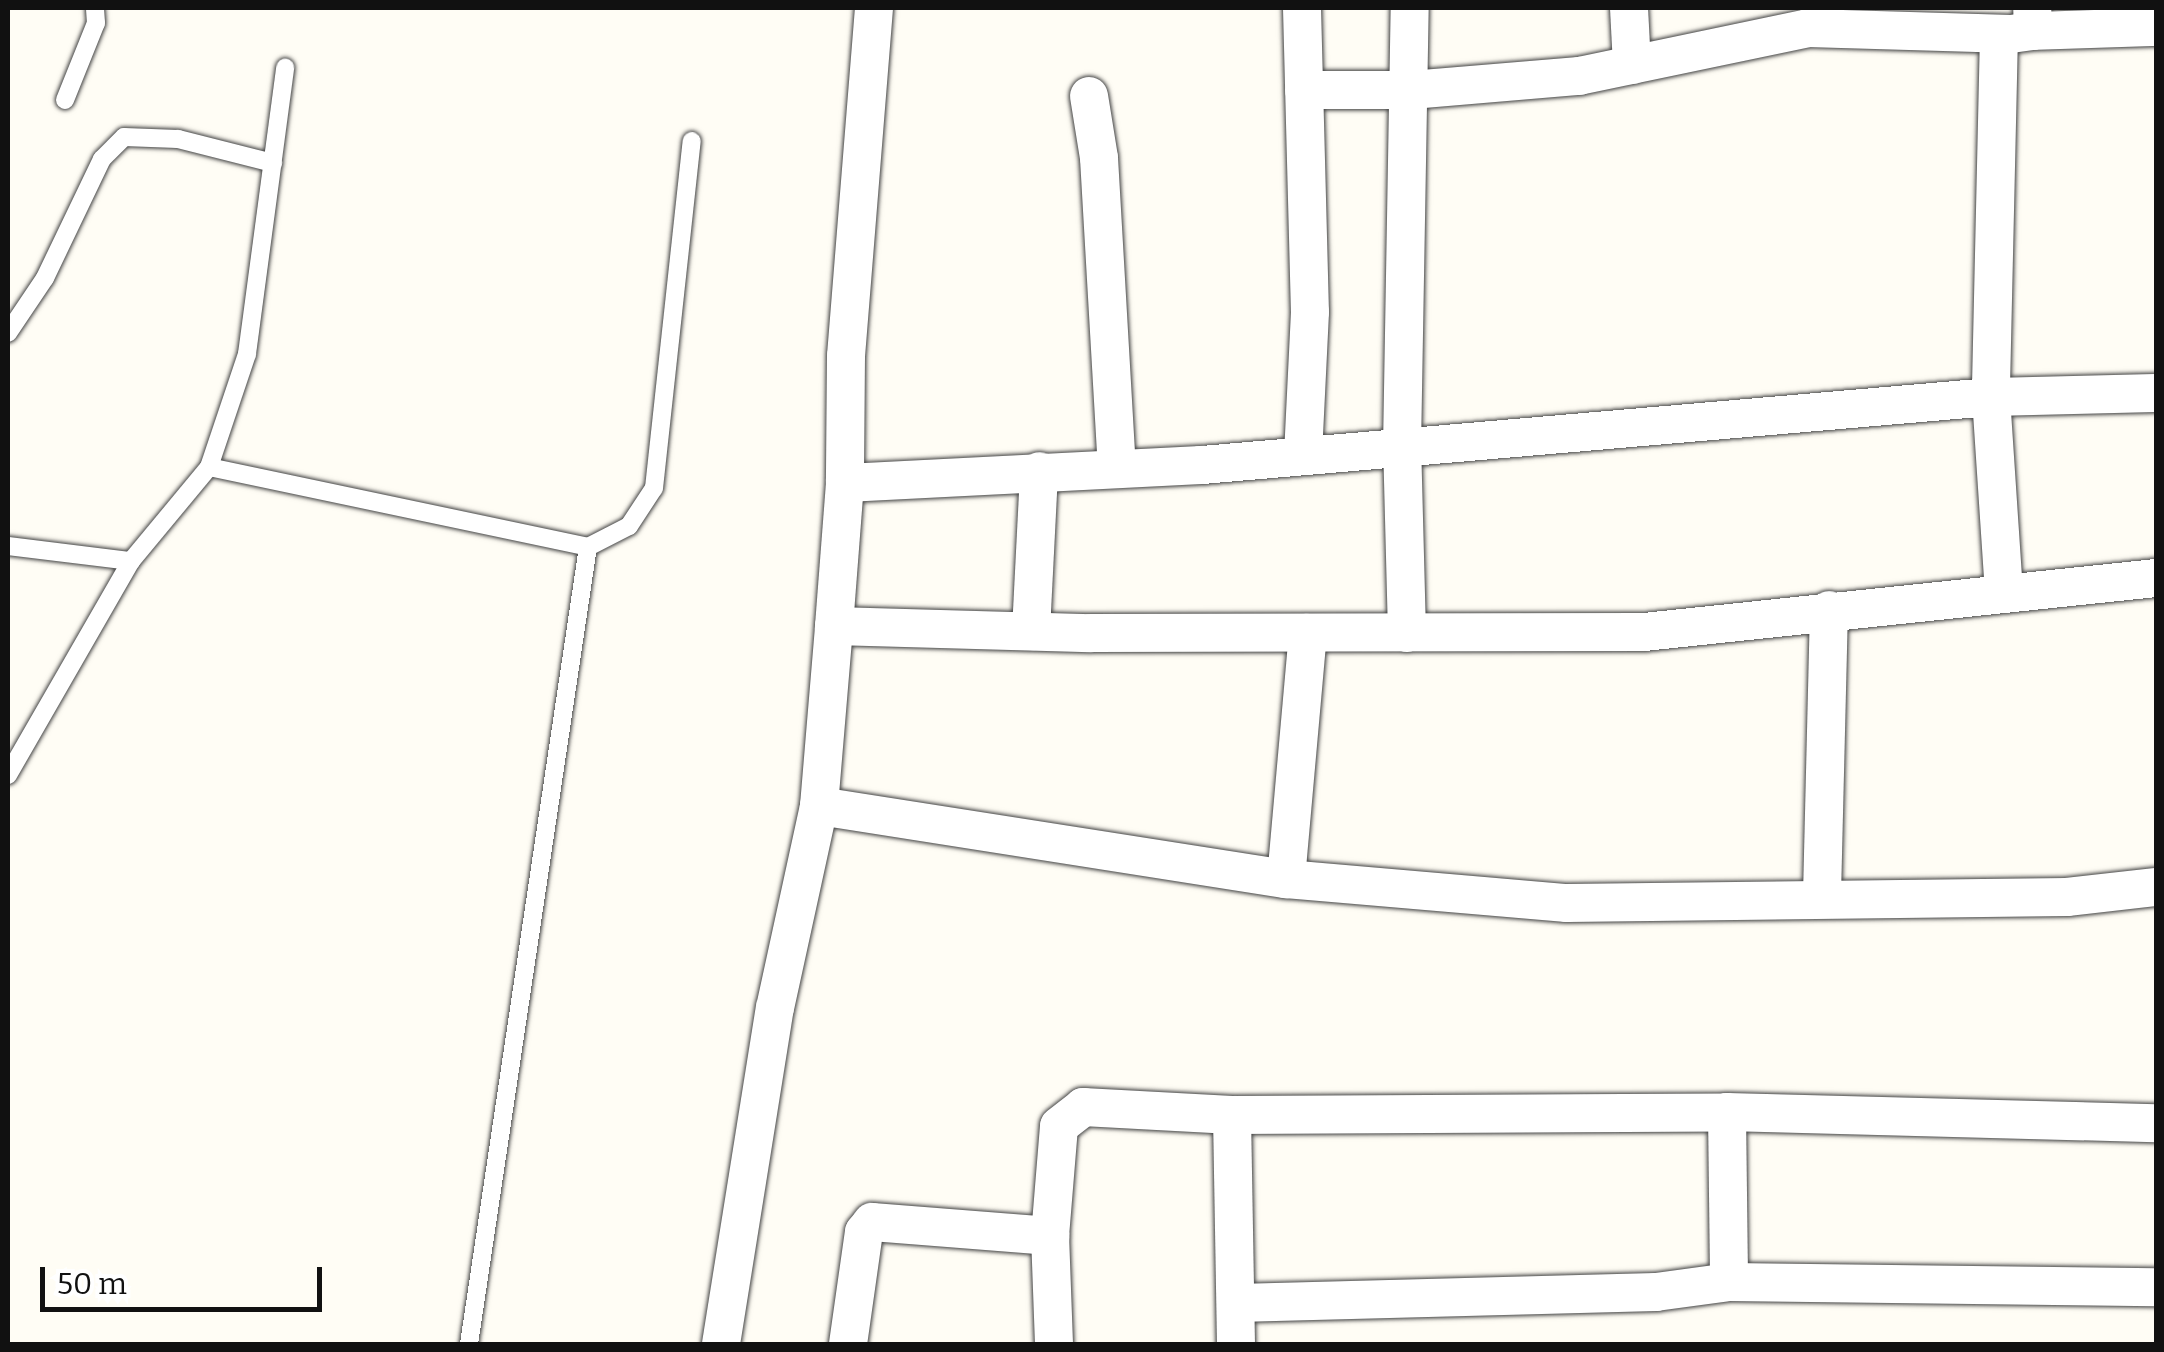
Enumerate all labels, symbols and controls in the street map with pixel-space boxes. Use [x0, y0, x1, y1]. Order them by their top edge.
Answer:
scale bar [45, 1247, 328, 1309]
text: 50 m [57, 1266, 127, 1302]

